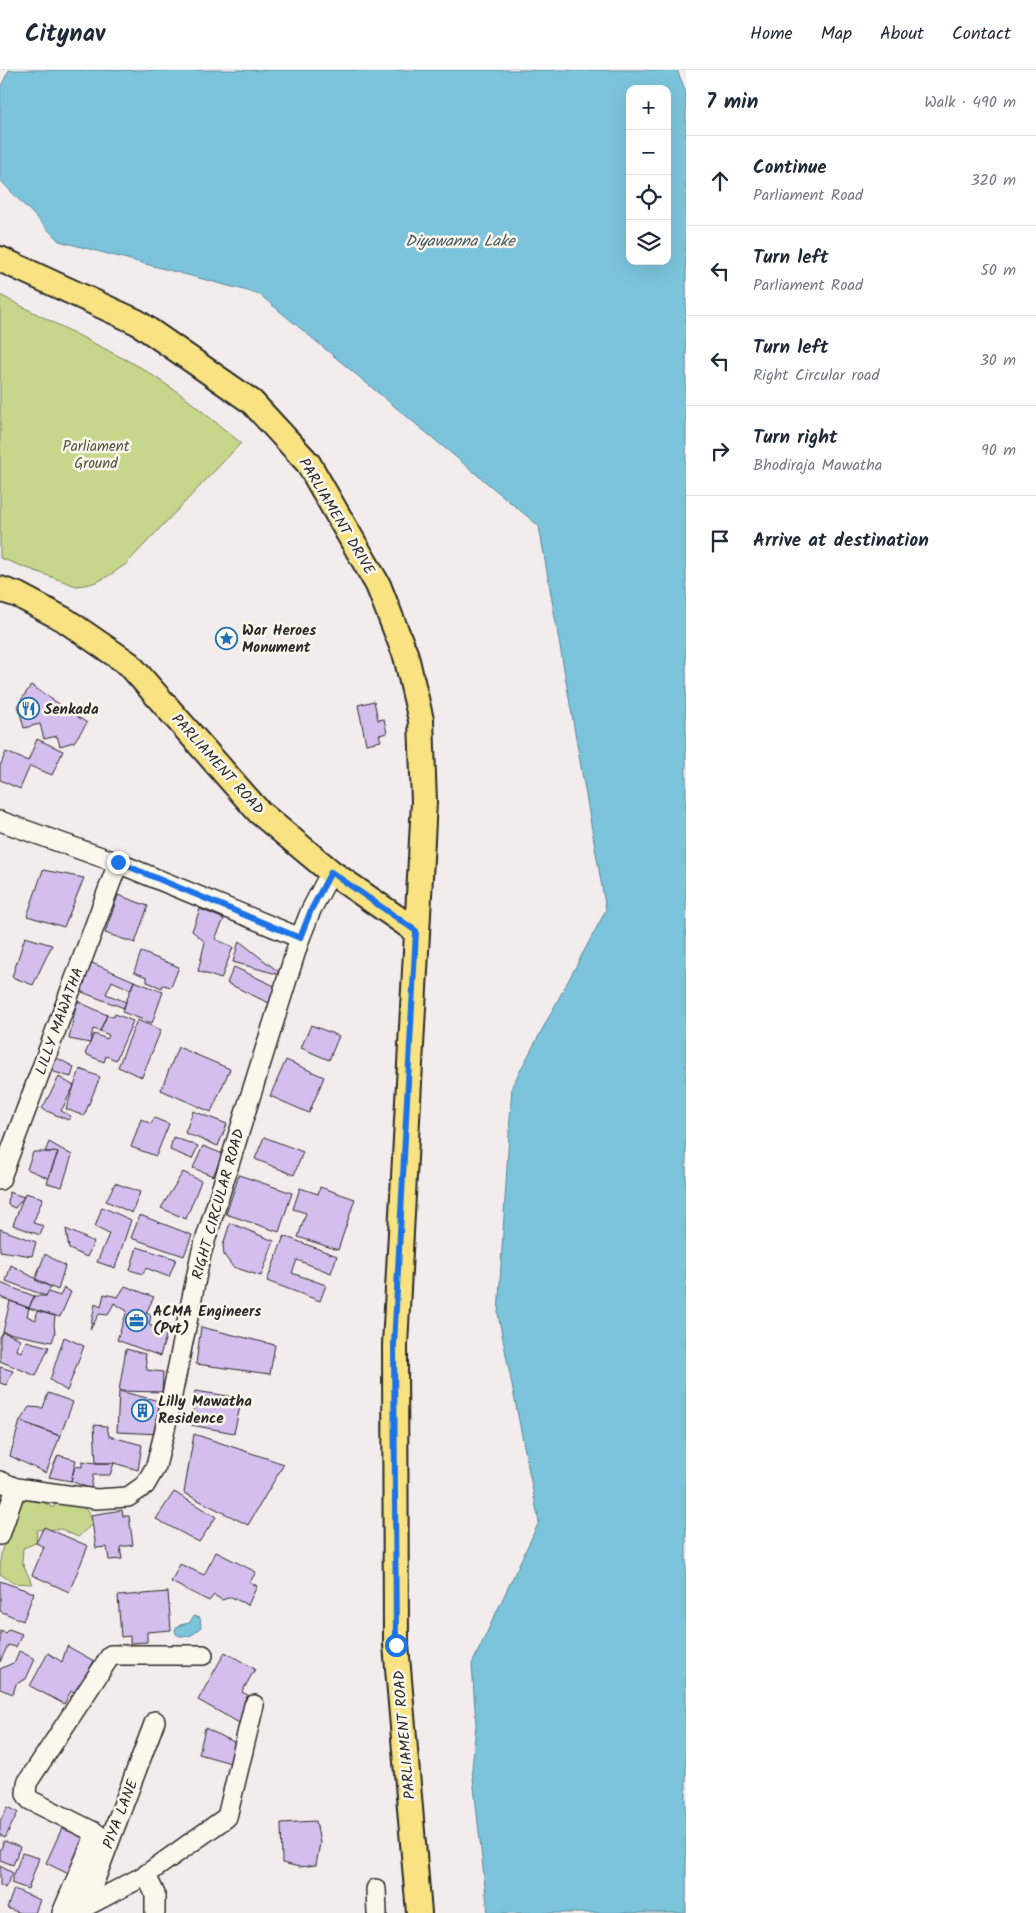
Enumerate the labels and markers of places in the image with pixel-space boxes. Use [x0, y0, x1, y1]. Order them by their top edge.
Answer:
place label: War Heroes Monument [242, 619, 316, 660]
place icon: War Heroes Monument [214, 627, 238, 651]
restaurant icon: Senkada [16, 697, 40, 721]
place label: Senkada [44, 698, 99, 722]
place label: ACMA Engineers (Pvt) [153, 1300, 261, 1341]
office icon: ACMA Engineers (Pvt) [125, 1308, 149, 1332]
place label: Lilly Mawatha Residence [158, 1390, 252, 1431]
building icon: Lilly Mawatha Residence [130, 1398, 154, 1422]

